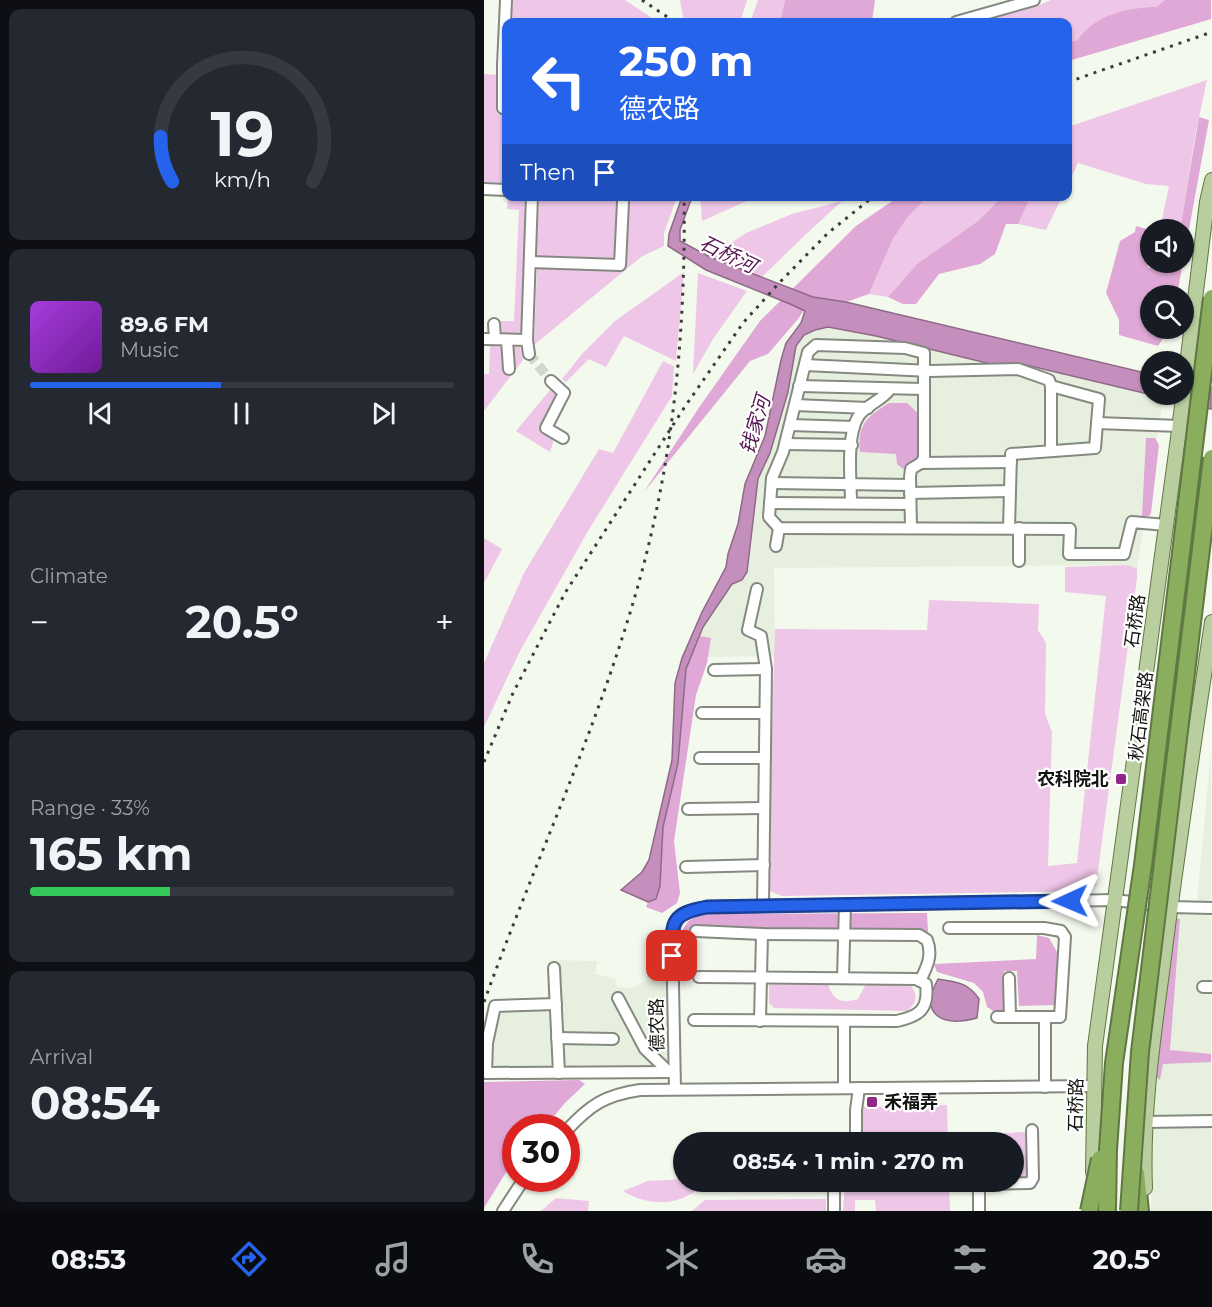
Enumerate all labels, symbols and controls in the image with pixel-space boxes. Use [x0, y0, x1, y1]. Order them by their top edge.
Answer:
text: 250 m [619, 35, 753, 87]
icon: left [520, 42, 598, 120]
text: 德农路 [619, 92, 700, 125]
text: 19 [210, 96, 274, 172]
icon: arrive [588, 156, 621, 189]
text: Then [520, 159, 576, 186]
text: km/h [213, 166, 271, 192]
map controls [1140, 219, 1194, 405]
button: sound [1140, 219, 1194, 273]
water label: 石桥河 [696, 230, 764, 280]
button: search [1140, 285, 1194, 339]
text: 89.6 FM [120, 311, 209, 338]
text: Music [120, 338, 179, 362]
button: layers [1140, 351, 1194, 405]
water label: 钱家河 [735, 389, 776, 457]
icon: previous [84, 397, 117, 430]
icon: pause [225, 397, 258, 430]
icon: next [367, 397, 400, 430]
text: Climate [30, 564, 108, 588]
street label: 石桥路 [1120, 593, 1150, 649]
text: 20.5° [185, 594, 299, 649]
text: − [30, 602, 49, 642]
text: + [435, 602, 454, 642]
street label: 秋石高架路 [1125, 670, 1157, 762]
place label: 农科院北 [1037, 768, 1109, 790]
marker: 农科院北 [1114, 772, 1128, 786]
text: Range · 33% [30, 796, 150, 820]
text: 165 km [30, 826, 192, 881]
position arrow [1038, 869, 1102, 933]
pin [646, 930, 697, 981]
icon: arrive [655, 939, 688, 972]
street label: 德农路 [646, 998, 668, 1052]
text: Arrival [30, 1045, 93, 1069]
text: 08:54 [30, 1075, 160, 1130]
street label: 石桥路 [1065, 1078, 1087, 1132]
place label: 禾福弄 [884, 1091, 938, 1113]
marker: 禾福弄 [865, 1095, 879, 1109]
speed limit sign: 30 [502, 1114, 580, 1192]
text: 08:54 · 1 min · 270 m [733, 1148, 964, 1175]
icon: directions [228, 1238, 270, 1280]
icon: music [372, 1238, 414, 1280]
icon: phone [516, 1238, 558, 1280]
icon: climate [661, 1238, 703, 1280]
icon: car [805, 1238, 847, 1280]
icon: filters [949, 1238, 991, 1280]
text: 08:53 [51, 1243, 126, 1276]
text: 20.5° [1093, 1243, 1161, 1276]

